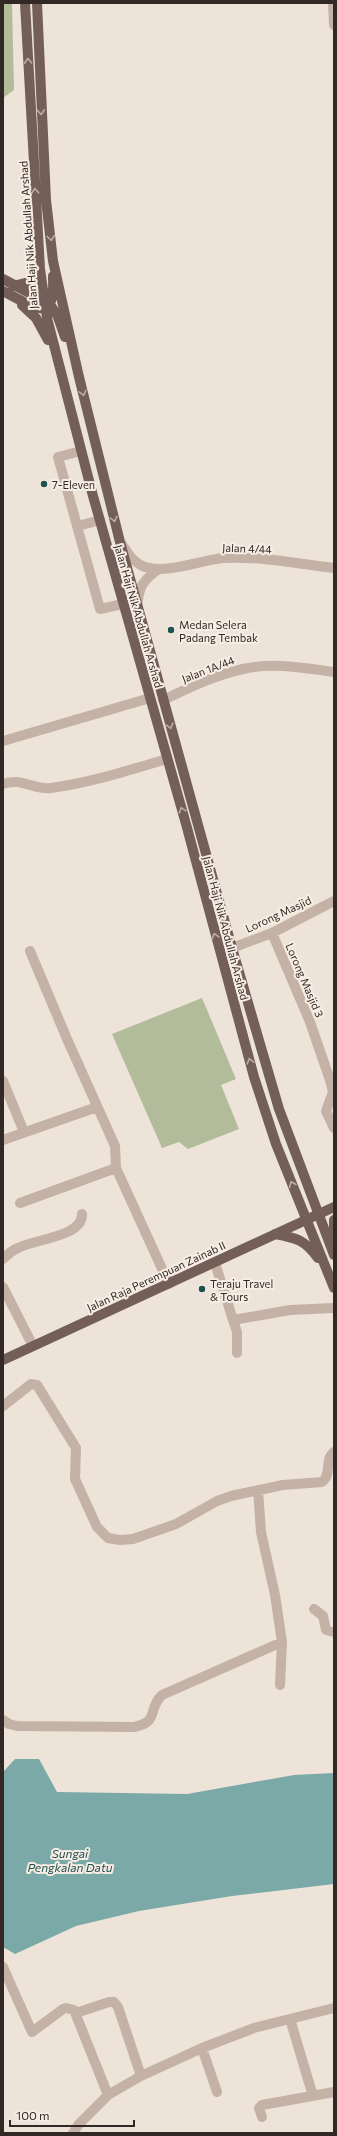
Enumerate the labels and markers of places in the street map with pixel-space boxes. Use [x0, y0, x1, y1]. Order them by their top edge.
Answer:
place label: 7-Eleven [52, 478, 95, 491]
marker: 7-Eleven [39, 479, 49, 489]
place label: Medan Selera Padang Tembak [179, 618, 258, 644]
marker: Medan Selera Padang Tembak [166, 625, 176, 635]
place label: Teraju Travel & Tours [210, 1277, 273, 1303]
marker: Teraju Travel & Tours [197, 1284, 207, 1294]

